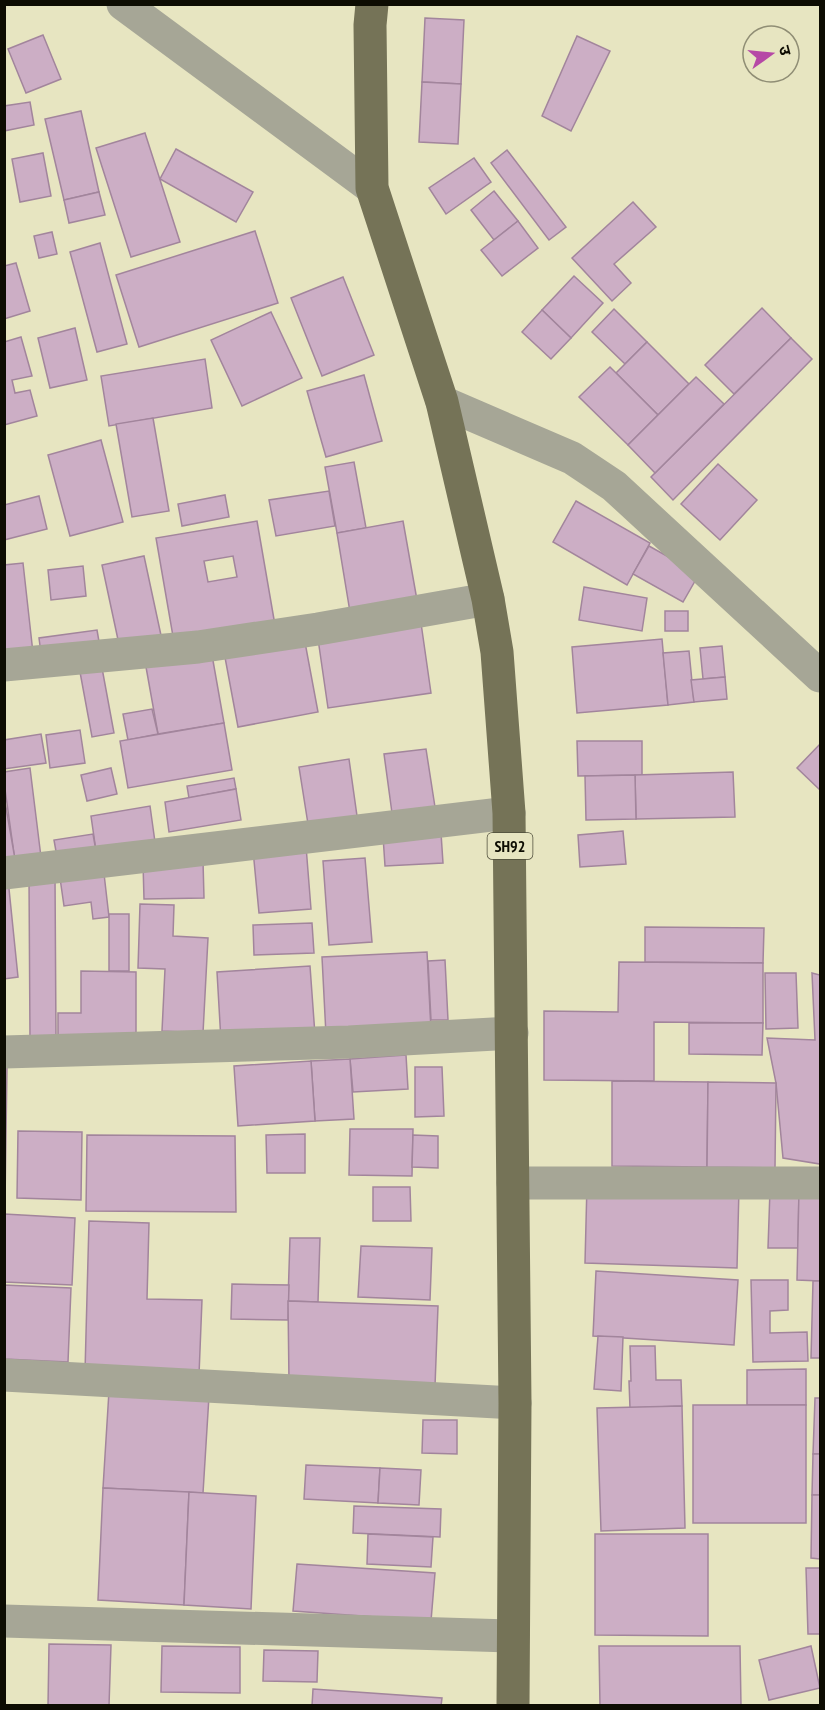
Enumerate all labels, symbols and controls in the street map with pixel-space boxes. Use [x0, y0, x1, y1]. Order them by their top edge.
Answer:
north arrow [741, 24, 801, 84]
text: उ [775, 43, 797, 58]
road number: SH92 [488, 833, 532, 859]

